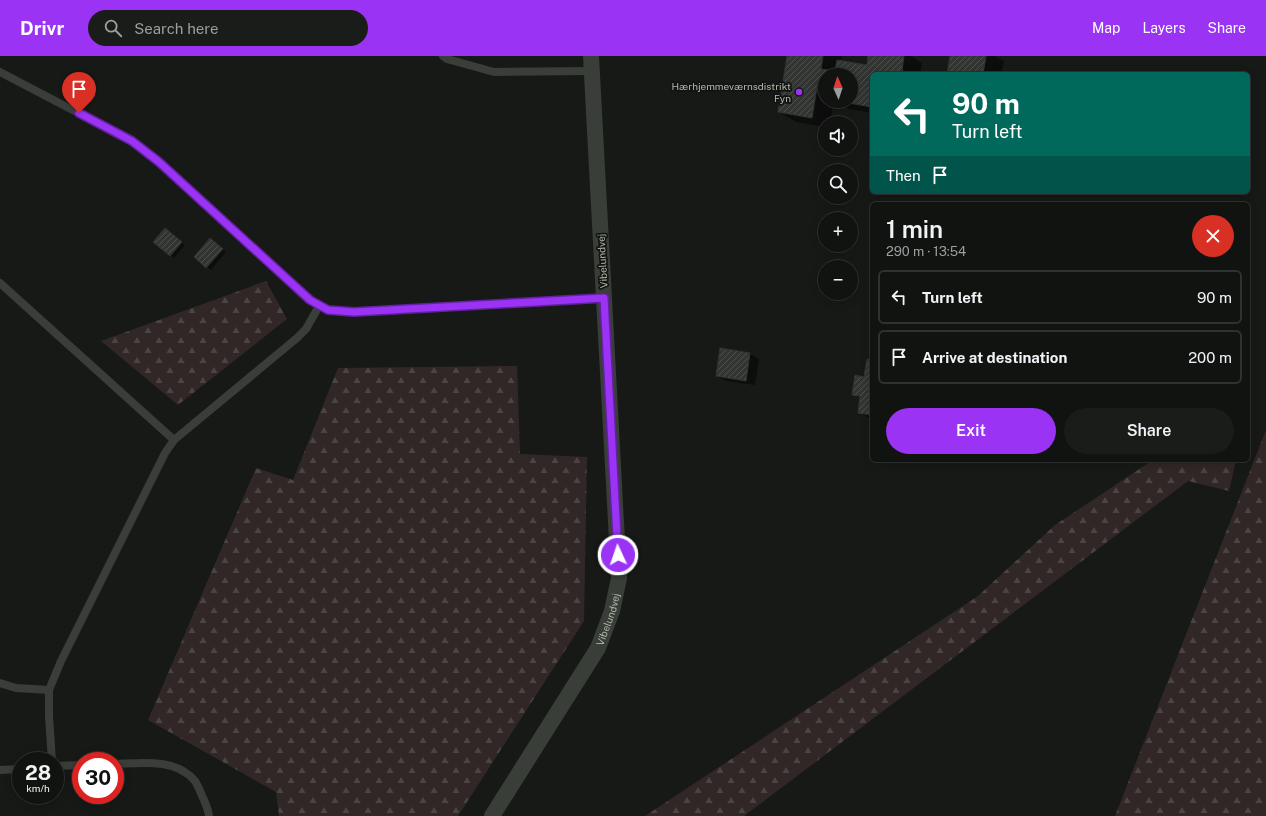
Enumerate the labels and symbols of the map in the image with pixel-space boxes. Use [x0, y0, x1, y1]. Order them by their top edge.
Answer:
north arrow [818, 68, 858, 108]
pin [62, 72, 96, 113]
place label: Hærhjemmeværnsdistrikt Fyn [671, 80, 791, 104]
marker: Hærhjemmeværnsdistrikt Fyn [794, 87, 804, 97]
street label: Vibelundvej [595, 233, 609, 289]
position arrow [597, 534, 639, 576]
street label: Vibelundvej [593, 592, 622, 647]
speed limit sign: 30 [72, 752, 124, 804]

